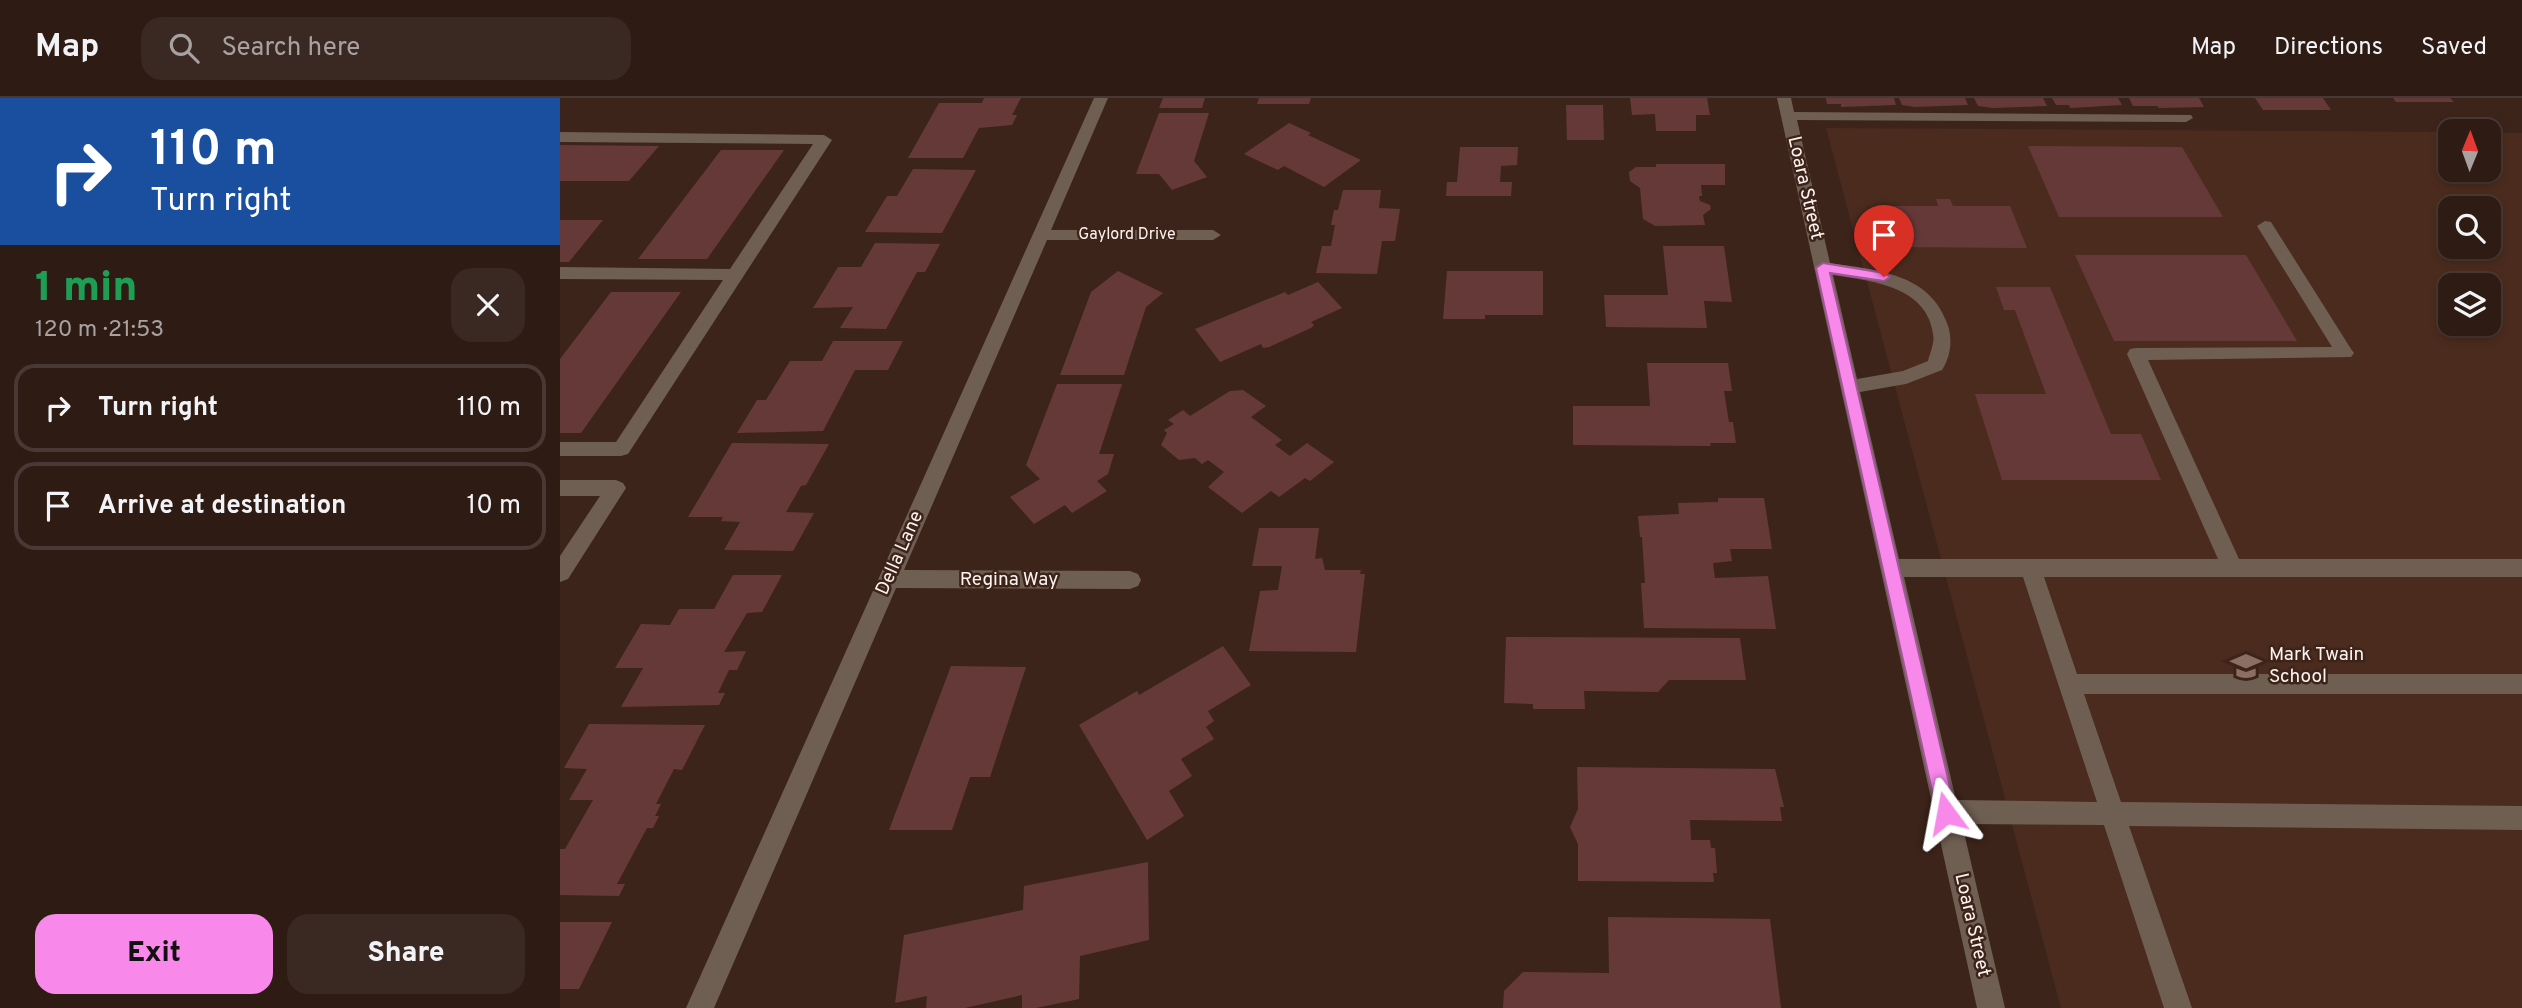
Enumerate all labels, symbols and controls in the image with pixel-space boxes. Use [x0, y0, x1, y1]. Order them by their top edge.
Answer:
search box [141, 17, 631, 80]
text: Map [35, 27, 99, 69]
icon: search [165, 29, 203, 67]
text: Search here [221, 32, 360, 65]
text: Map [2191, 33, 2236, 63]
text: Directions [2274, 33, 2383, 63]
text: Saved [2421, 33, 2487, 63]
north arrow [2438, 119, 2501, 182]
map controls [2438, 119, 2501, 336]
text: 110 m [150, 121, 277, 183]
icon: right [35, 126, 126, 217]
street label: Loara Street [1781, 134, 1829, 242]
text: Turn right [150, 182, 292, 222]
button: search [2438, 196, 2501, 259]
pin [1854, 205, 1914, 277]
icon: arrive [1865, 216, 1903, 254]
street label: Gaylord Drive [1078, 225, 1176, 245]
text: 1 min [35, 263, 138, 316]
button: close [451, 268, 525, 342]
button: layers [2438, 273, 2501, 336]
text: 120 m · 21:53 [35, 316, 164, 345]
icon: right [39, 389, 77, 427]
text: Turn right [98, 392, 218, 425]
text: 110 m [457, 392, 521, 425]
icon: arrive [39, 487, 77, 525]
text: Arrive at destination [98, 490, 346, 523]
text: 10 m [466, 490, 521, 523]
street label: Della Lane [871, 507, 929, 599]
street label: Regina Way [960, 568, 1058, 592]
place label: Mark Twain School [2269, 643, 2364, 689]
school or university icon: Mark Twain School [2229, 649, 2263, 683]
position arrow [1909, 776, 1983, 850]
street label: Loara Street [1948, 871, 1996, 979]
button: Exit [35, 914, 273, 994]
button: Share [287, 914, 525, 994]

